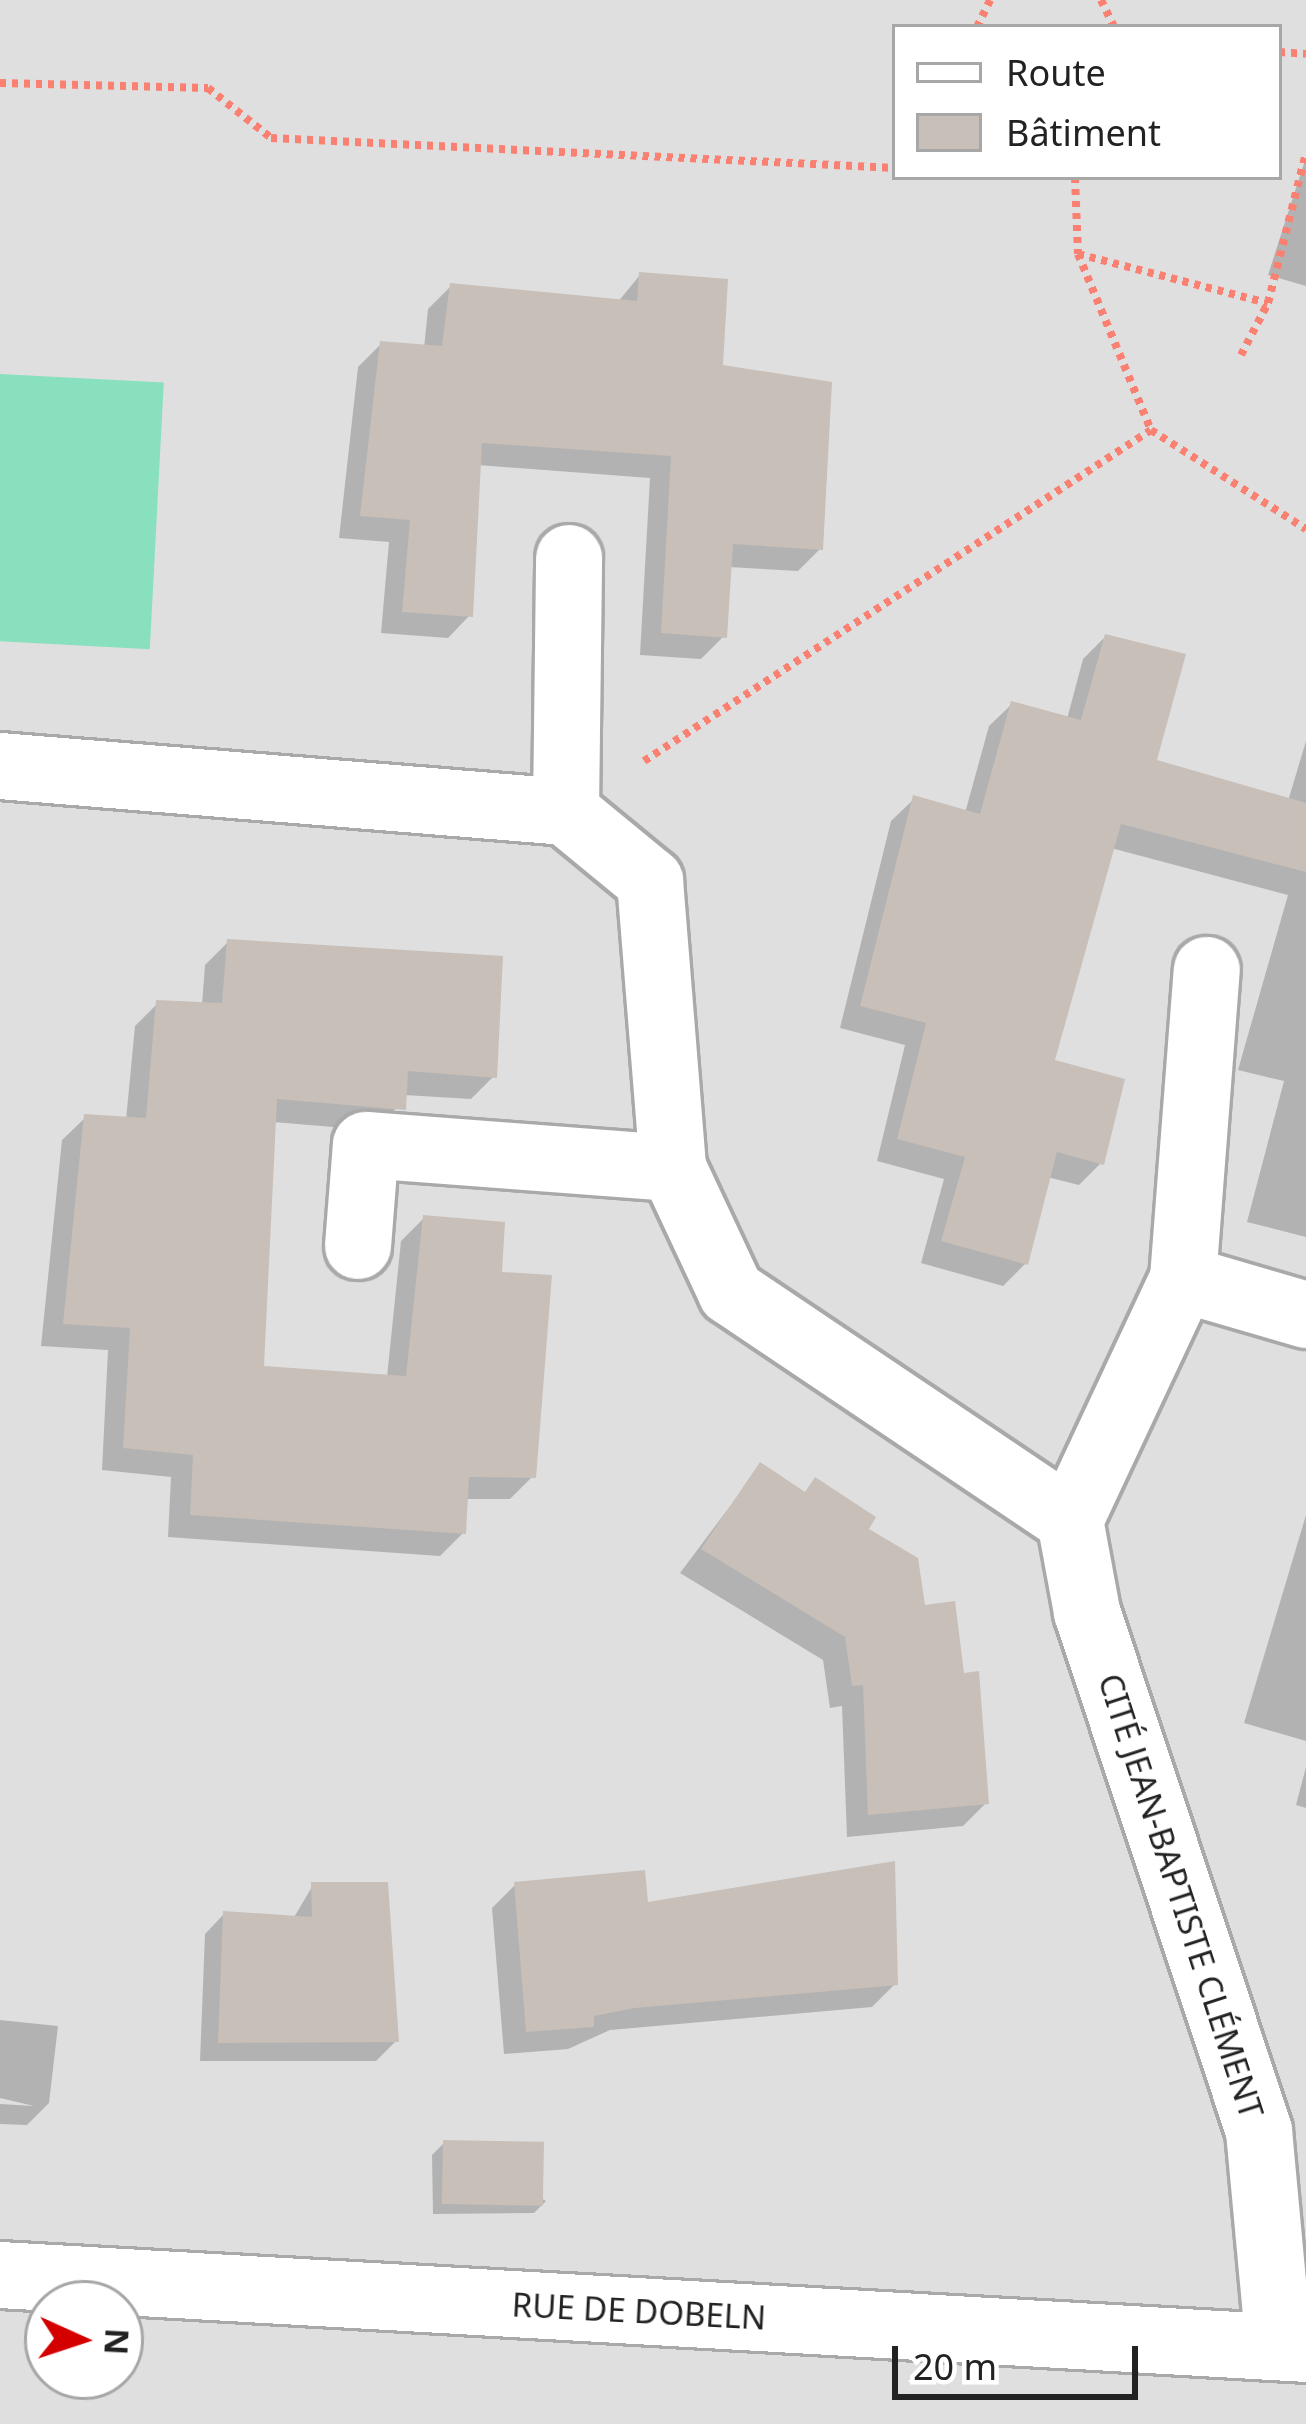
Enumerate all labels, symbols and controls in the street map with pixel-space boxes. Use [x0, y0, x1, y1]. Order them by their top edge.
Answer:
legend [892, 24, 1282, 180]
text: Route [1006, 48, 1106, 97]
text: Bâtiment [1006, 108, 1161, 157]
street label: CITÉ JEAN-BAPTISTE CLÉMENT [1090, 1669, 1272, 2123]
north arrow [24, 2280, 144, 2400]
street label: RUE DE DOBELN [511, 2285, 767, 2337]
scale bar [898, 2322, 1144, 2396]
text: N [94, 2327, 141, 2356]
text: 20 m [913, 2342, 997, 2391]

